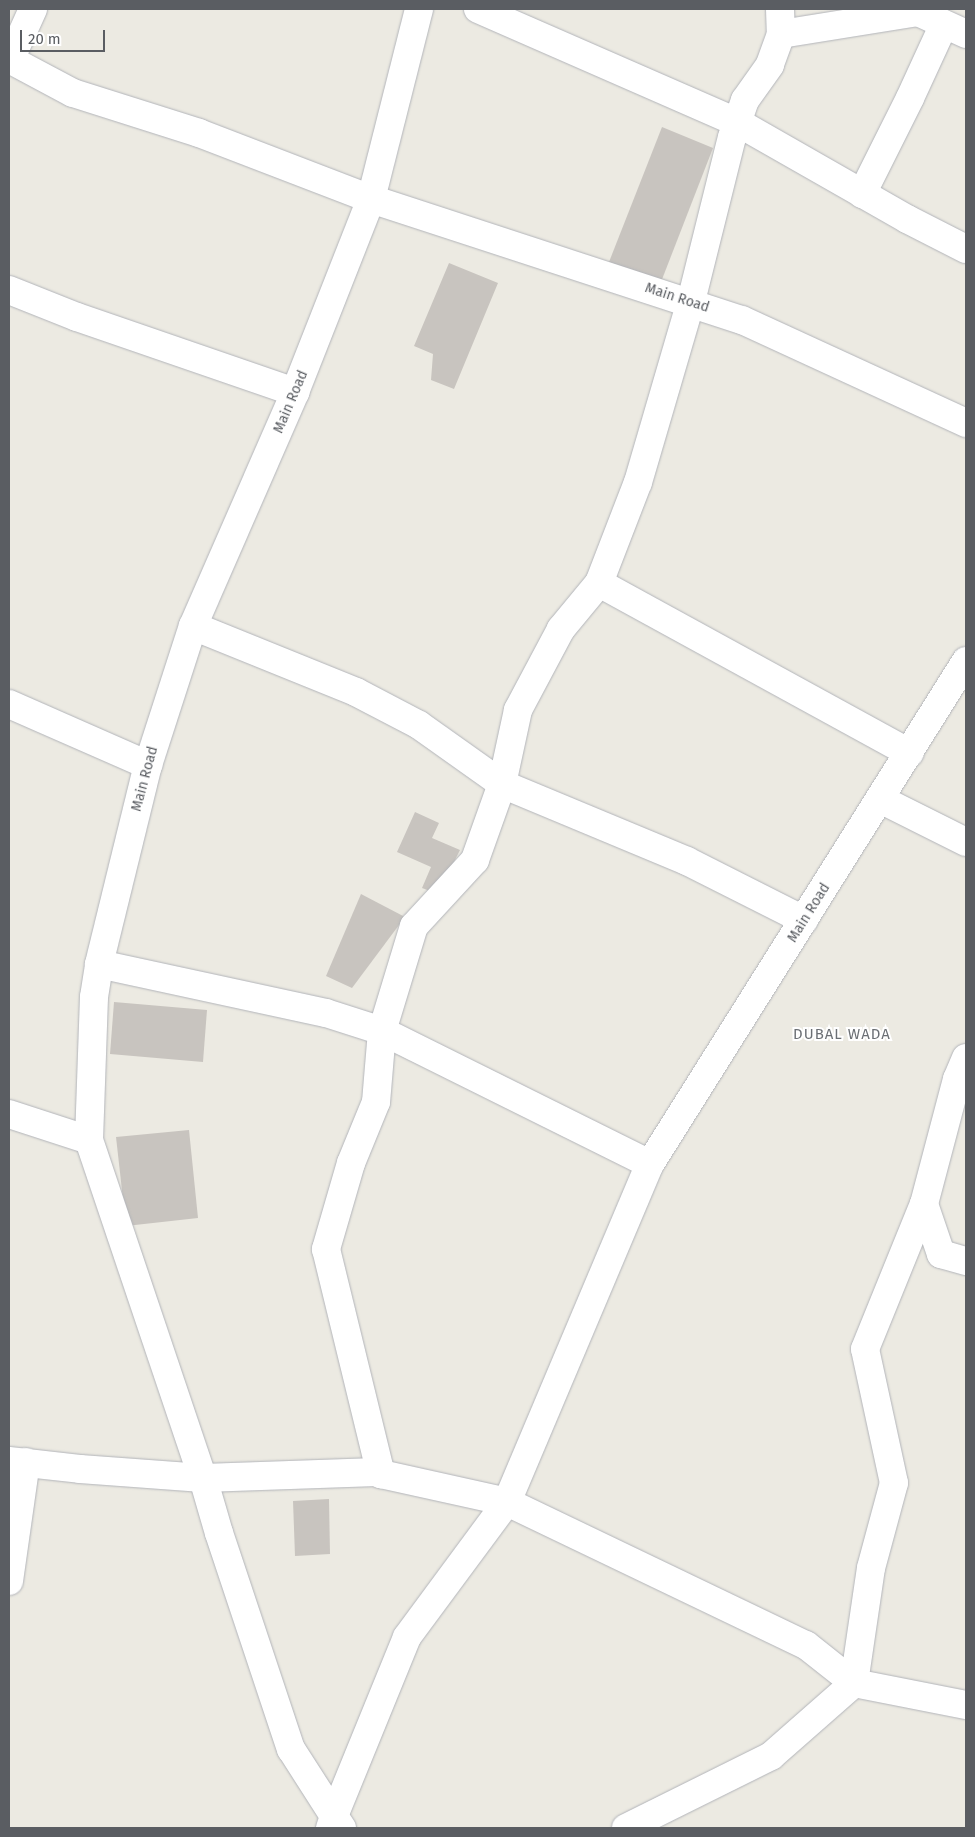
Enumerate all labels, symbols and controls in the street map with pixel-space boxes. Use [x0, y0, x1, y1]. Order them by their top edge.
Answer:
scale bar [22, 20, 108, 52]
text: 20 m [28, 30, 61, 48]
street label: Main Road [643, 280, 711, 316]
street label: Main Road [270, 368, 312, 436]
street label: Main Road [128, 745, 162, 813]
street label: Main Road [784, 880, 834, 946]
district label: DUBAL WADA [792, 1026, 892, 1044]

